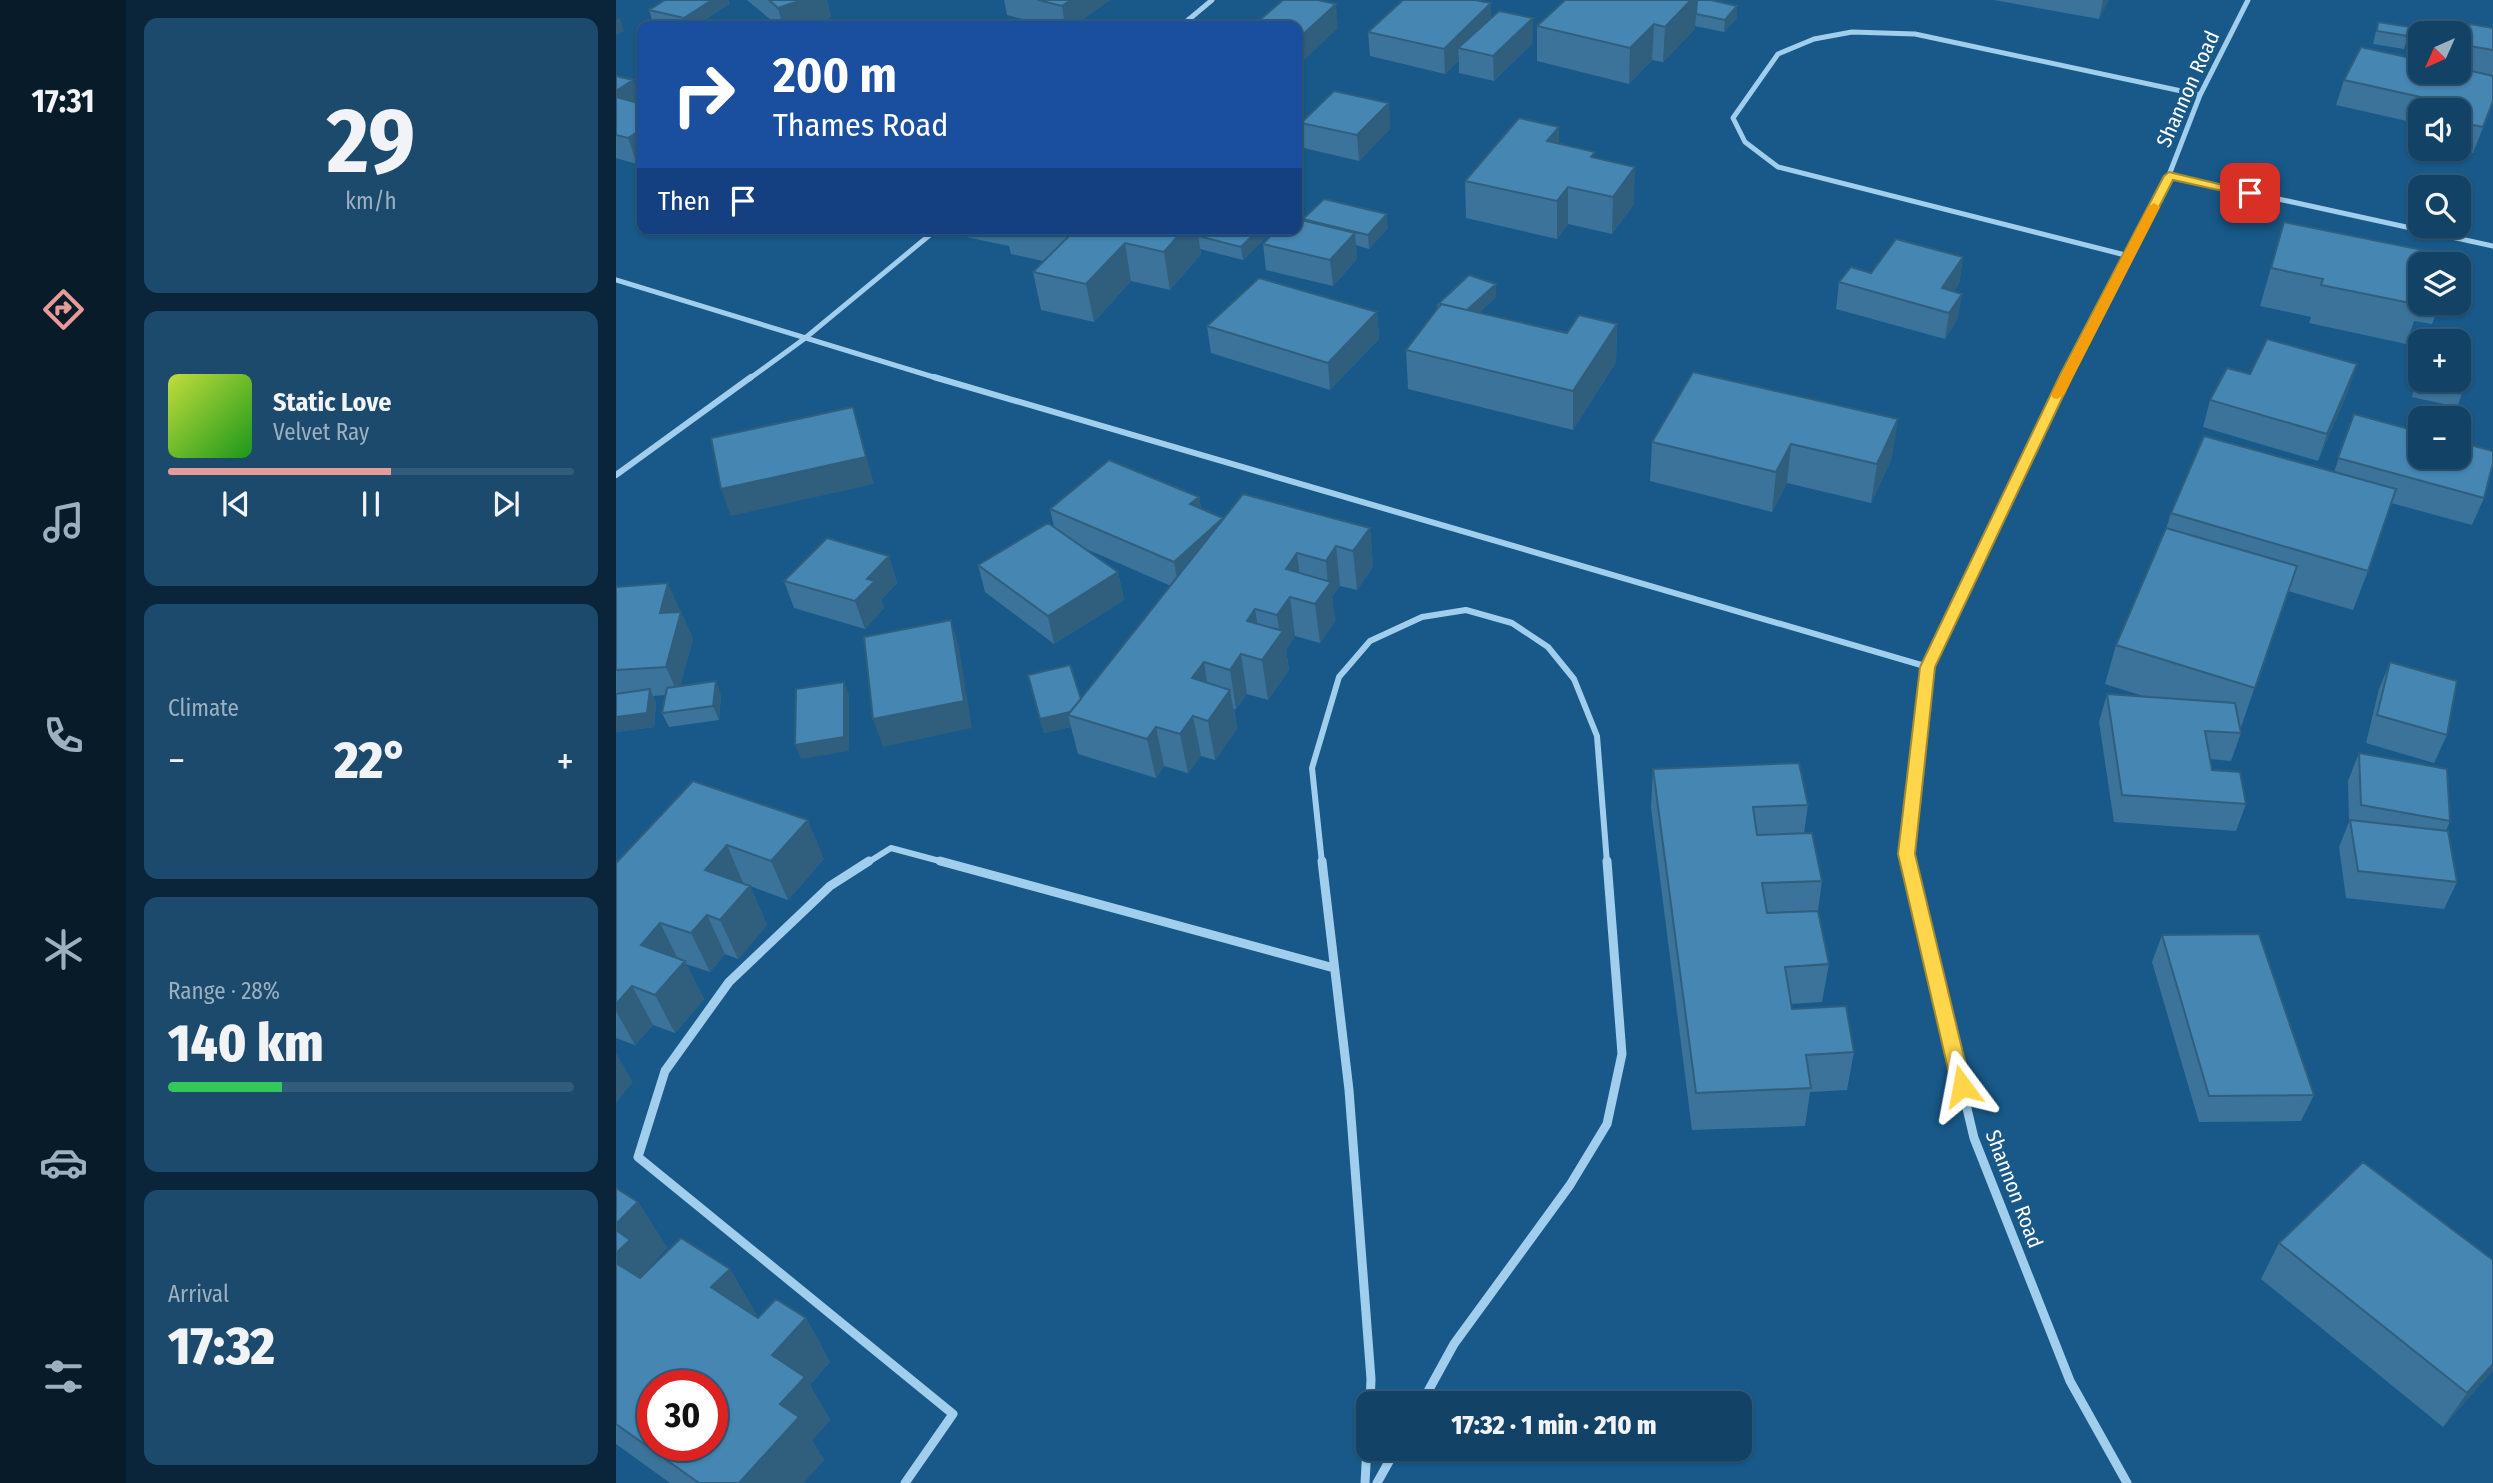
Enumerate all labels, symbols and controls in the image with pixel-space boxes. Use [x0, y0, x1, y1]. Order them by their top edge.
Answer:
north arrow [2408, 21, 2471, 84]
map controls [2408, 21, 2471, 469]
street label: Shannon Road [2151, 27, 2225, 151]
text: 200 m [773, 46, 897, 105]
icon: right [658, 49, 749, 140]
text: 17:31 [31, 82, 95, 120]
text: 29 [327, 87, 415, 196]
button: sound [2408, 98, 2471, 161]
text: Thames Road [773, 106, 948, 144]
pin [2220, 163, 2280, 223]
icon: arrive [2231, 174, 2269, 212]
button: search [2408, 175, 2471, 238]
icon: arrive [724, 182, 762, 220]
text: Then [658, 186, 710, 217]
text: km/h [345, 187, 397, 215]
button: layers [2408, 252, 2471, 315]
icon: directions [39, 285, 88, 334]
button: + [2408, 329, 2471, 392]
text: Static Love [273, 387, 391, 418]
button: − [2408, 406, 2471, 469]
text: Velvet Ray [273, 418, 369, 446]
icon: previous [217, 485, 255, 523]
icon: pause [352, 485, 390, 523]
icon: next [487, 485, 525, 523]
icon: music [39, 498, 88, 547]
text: Climate [168, 694, 239, 722]
icon: phone [39, 711, 88, 760]
text: 22° [334, 729, 408, 792]
text: − [168, 738, 185, 784]
text: + [557, 738, 574, 784]
icon: climate [39, 925, 88, 974]
text: Range · 28% [168, 977, 280, 1005]
text: 140 km [168, 1012, 324, 1075]
position arrow [1925, 1049, 1999, 1123]
street label: Shannon Road [1980, 1126, 2048, 1252]
icon: car [39, 1138, 88, 1187]
text: Arrival [168, 1280, 229, 1308]
text: 17:32 [168, 1315, 275, 1378]
icon: filters [39, 1352, 88, 1401]
speed limit sign: 30 [637, 1370, 728, 1461]
text: 17:32 · 1 min · 210 m [1451, 1410, 1657, 1441]

